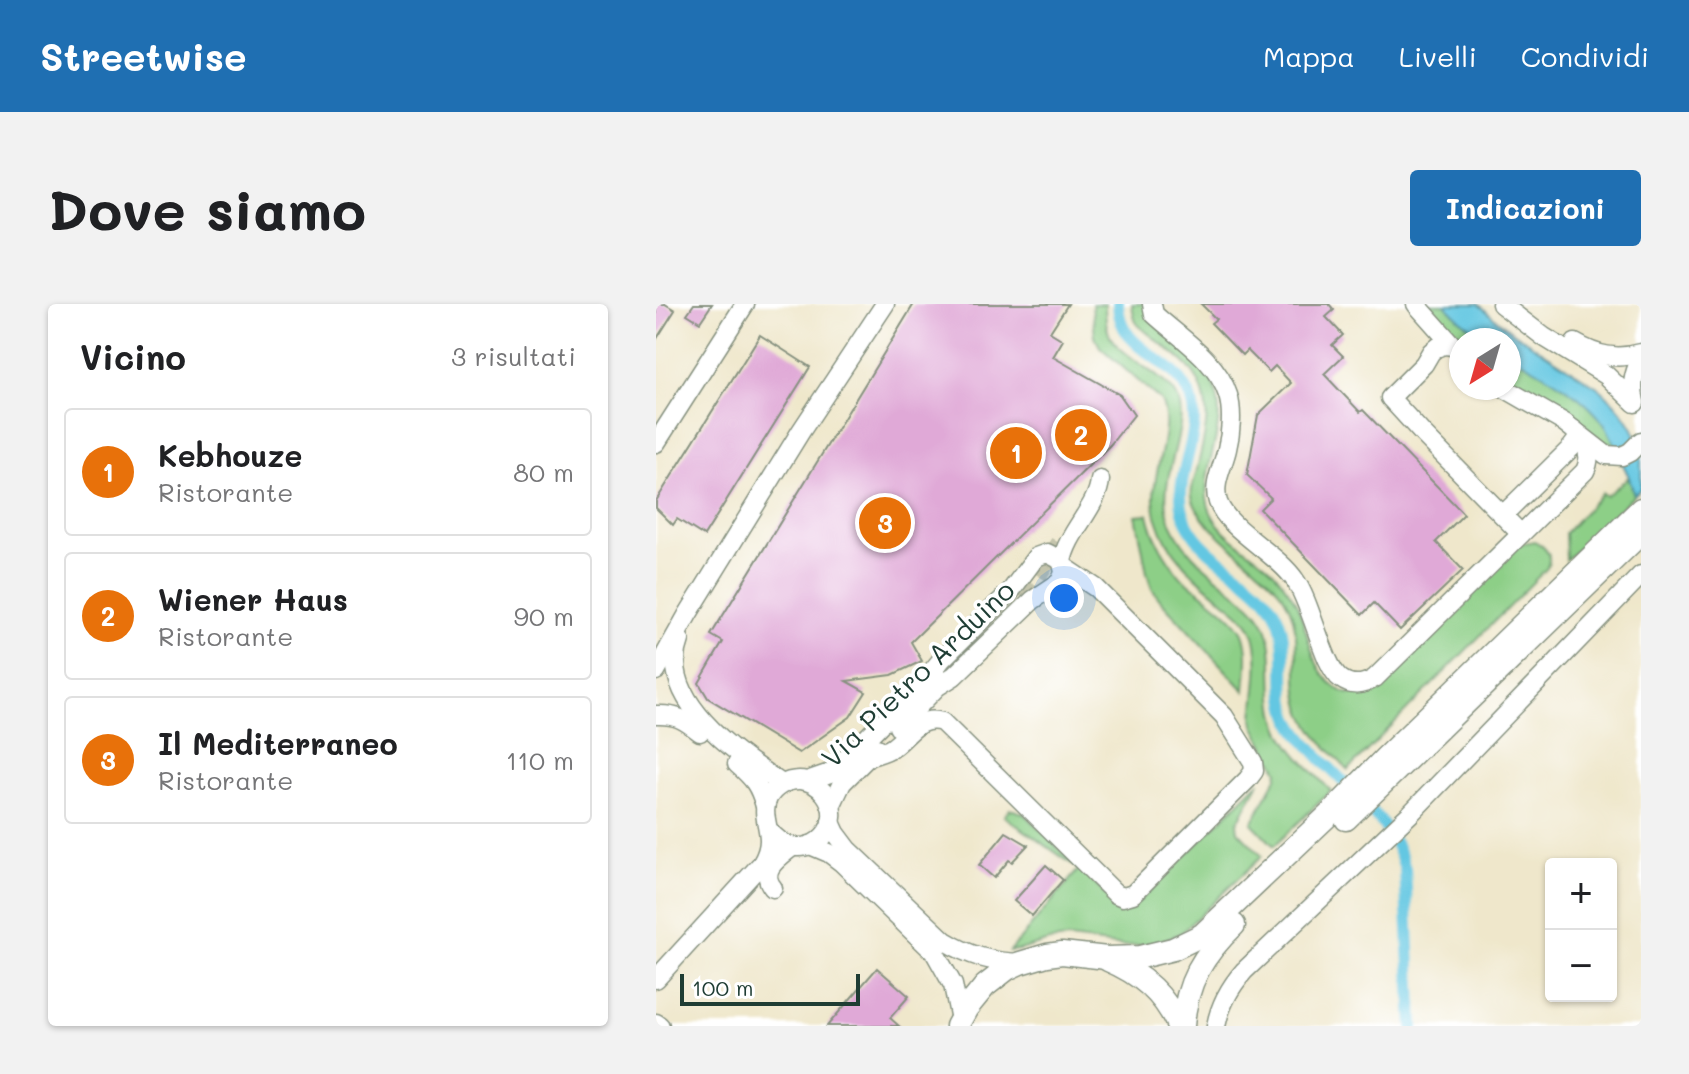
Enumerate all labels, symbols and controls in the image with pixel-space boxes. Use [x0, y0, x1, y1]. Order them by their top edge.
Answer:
text: Streetwise [40, 31, 247, 81]
text: Mappa [1263, 38, 1355, 74]
text: Livelli [1399, 38, 1477, 74]
text: Condividi [1521, 38, 1649, 74]
button: Indicazioni [1410, 170, 1641, 246]
text: Dove siamo [48, 172, 366, 245]
north arrow [1449, 328, 1521, 400]
text: Vicino [80, 334, 186, 379]
text: 3 risultati [451, 339, 576, 373]
pin: 2 [1055, 405, 1107, 465]
pin: 1 [990, 423, 1042, 483]
text: Kebhouze [158, 435, 302, 475]
text: 1 [102, 455, 114, 489]
text: 80 m [513, 455, 574, 489]
text: Ristorante [158, 475, 293, 509]
pin: 3 [859, 493, 911, 553]
street label: Via Pietro Arduino [813, 572, 1022, 775]
your location [1044, 578, 1084, 618]
text: Wiener Haus [158, 579, 348, 619]
text: 2 [101, 599, 115, 633]
text: 90 m [514, 599, 574, 633]
text: Ristorante [158, 619, 293, 653]
text: Il Mediterraneo [158, 723, 398, 763]
text: 3 [100, 743, 116, 777]
text: 110 m [506, 743, 574, 777]
text: Ristorante [158, 763, 293, 797]
map controls [1545, 858, 1617, 1002]
button: + [1545, 858, 1617, 930]
button: − [1545, 930, 1617, 1002]
scale bar [680, 970, 860, 1006]
text: 100 m [692, 973, 754, 1002]

